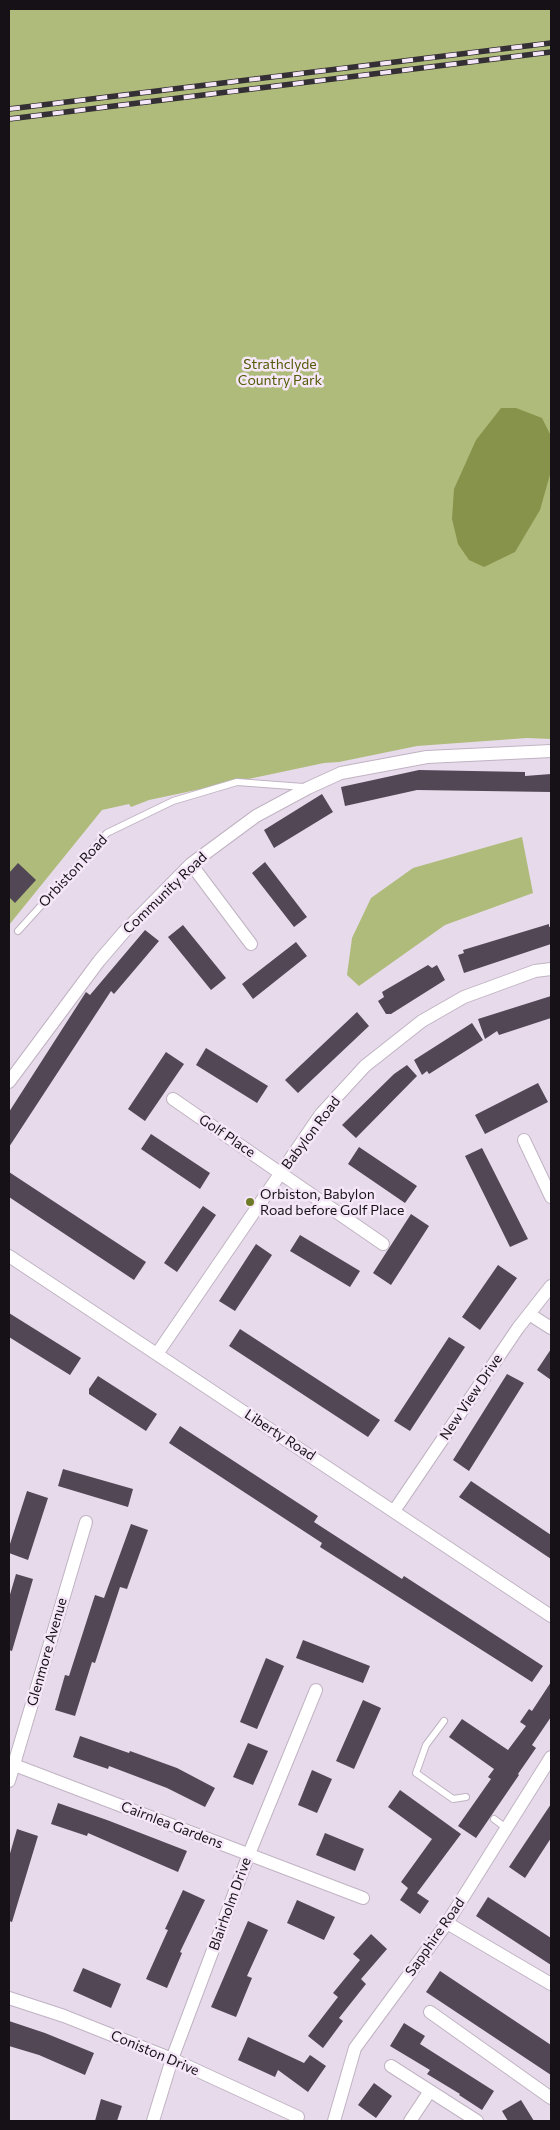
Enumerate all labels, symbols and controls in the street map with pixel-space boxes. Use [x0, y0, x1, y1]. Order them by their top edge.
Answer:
park label: Strathclyde Country Park [238, 356, 322, 388]
street label: Orbiston Road [35, 831, 111, 911]
street label: Community Road [120, 849, 210, 937]
street label: Babylon Road [278, 1093, 344, 1173]
street label: Golf Place [196, 1111, 258, 1161]
place label: Orbiston, Babylon Road before Golf Place [260, 1186, 404, 1218]
marker: Orbiston, Babylon Road before Golf Place [244, 1196, 256, 1208]
street label: New View Drive [436, 1351, 506, 1443]
street label: Liberty Road [241, 1406, 319, 1464]
street label: Glenmore Avenue [24, 1596, 70, 1708]
street label: Cairnlea Gardens [119, 1798, 225, 1852]
street label: Blairholm Drive [205, 1855, 255, 1953]
street label: Sapphire Road [402, 1895, 468, 1979]
street label: Coniston Drive [108, 2027, 202, 2079]

